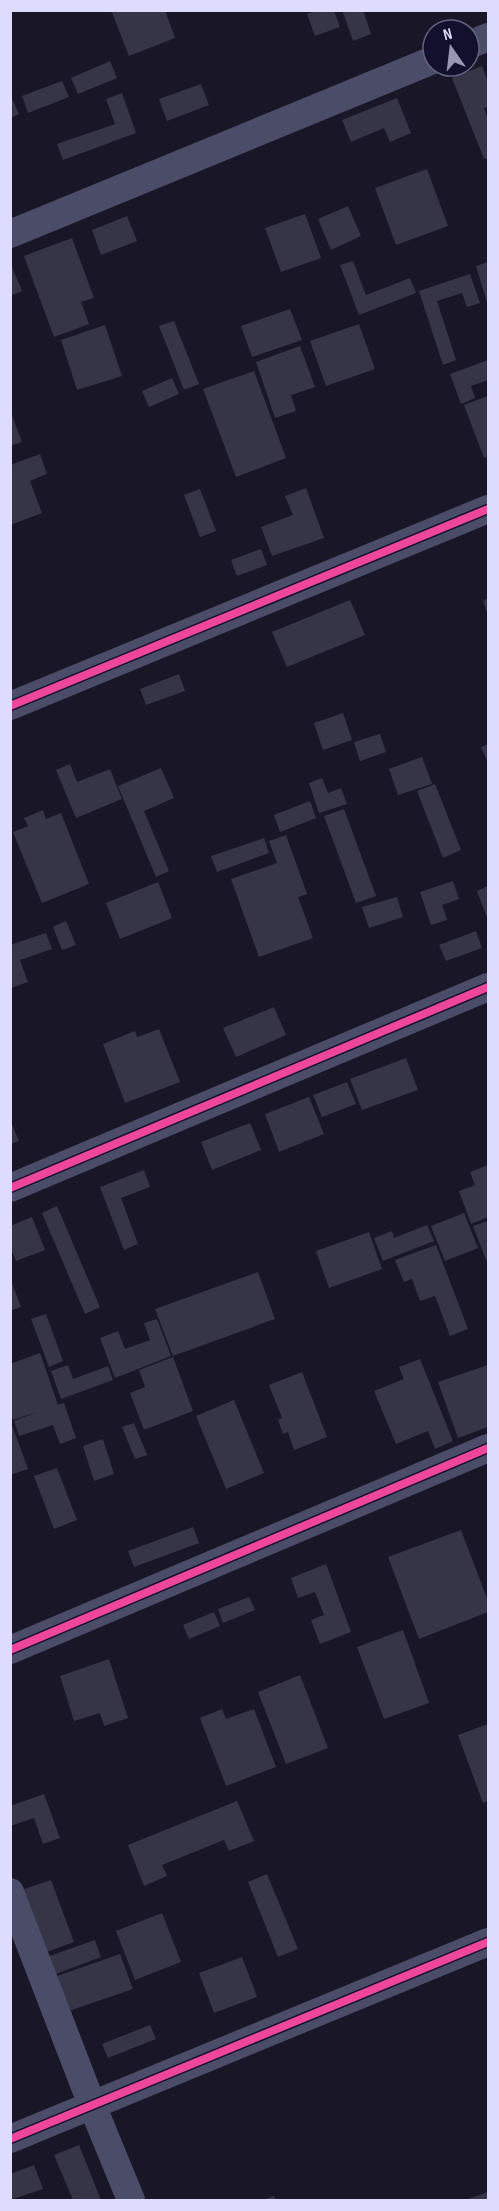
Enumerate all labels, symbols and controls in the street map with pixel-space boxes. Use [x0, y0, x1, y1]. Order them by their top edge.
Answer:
north arrow [421, 18, 481, 78]
text: N [441, 25, 454, 45]

